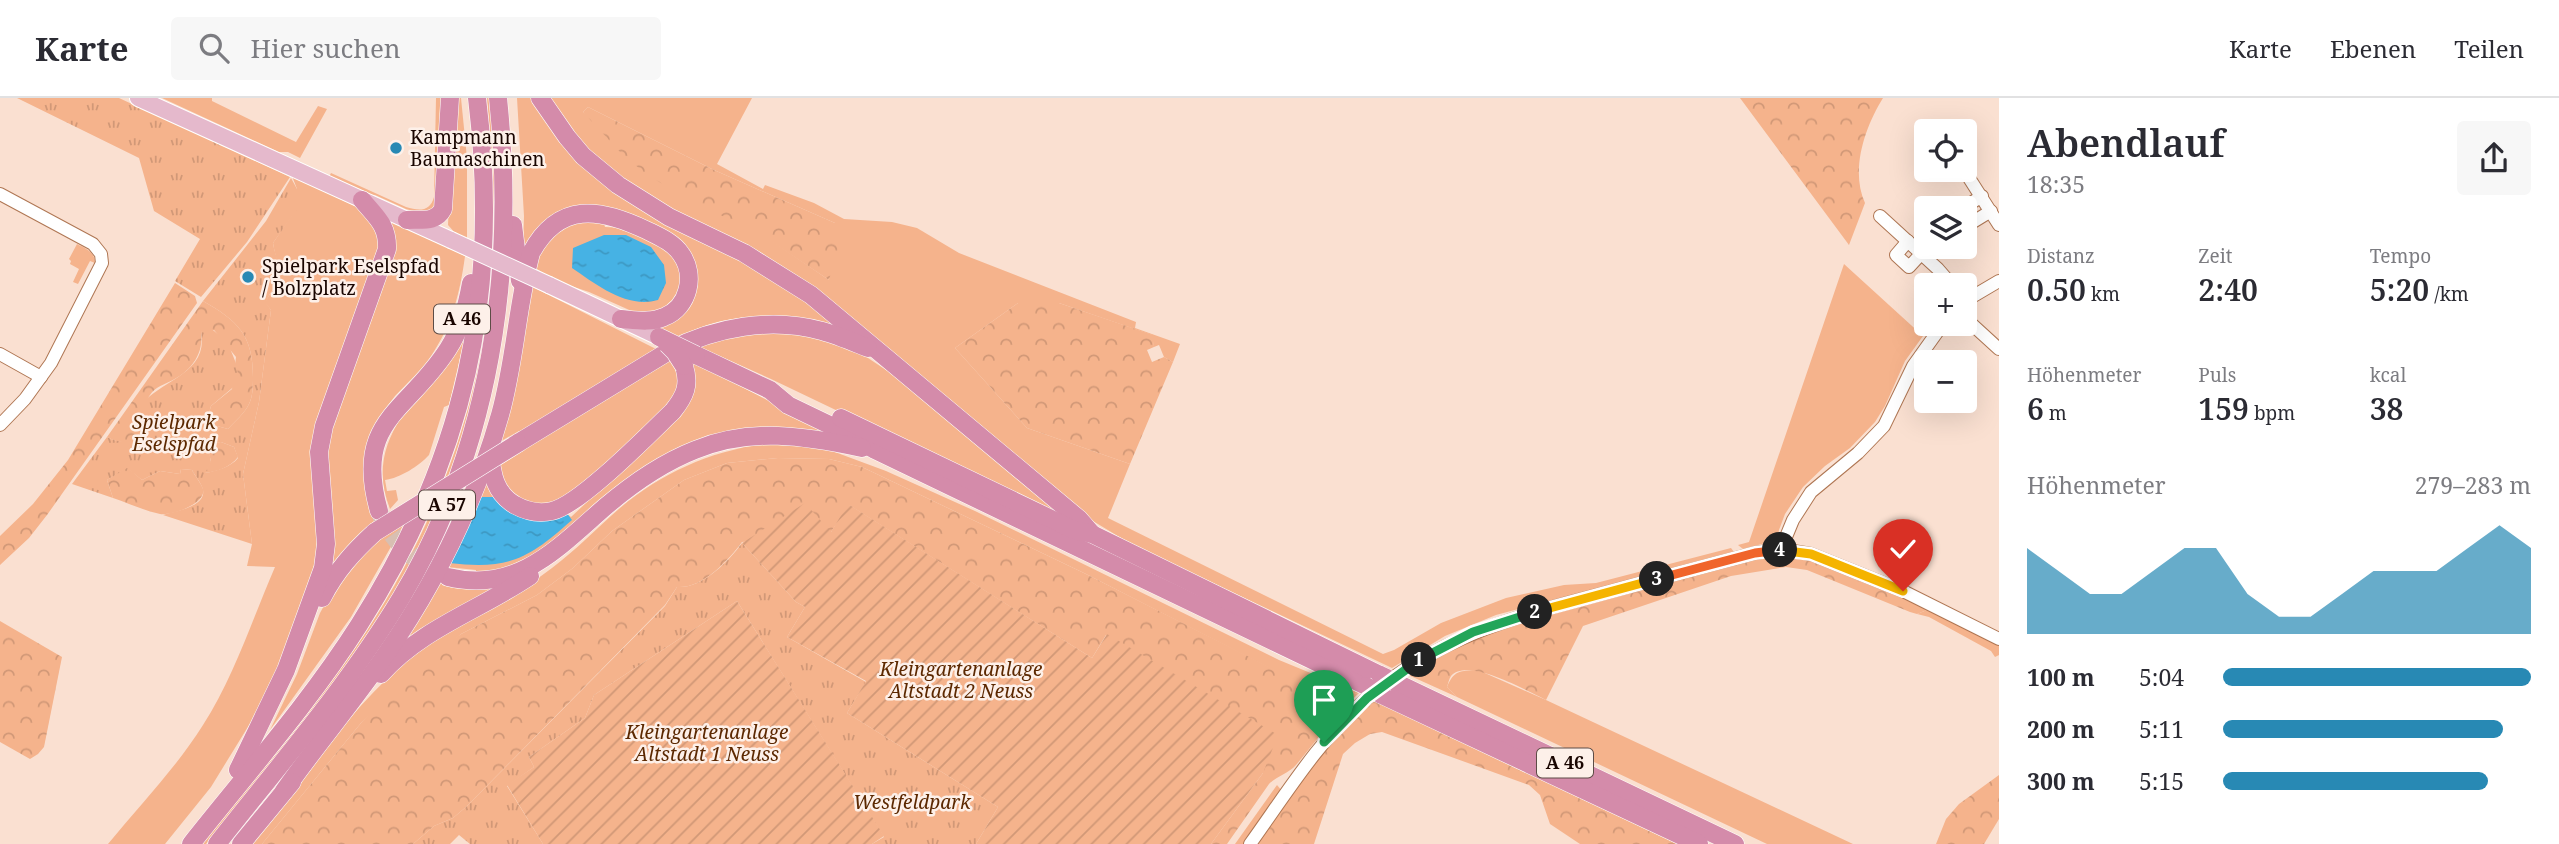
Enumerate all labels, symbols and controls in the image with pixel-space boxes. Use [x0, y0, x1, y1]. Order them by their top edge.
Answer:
search box [171, 17, 661, 80]
text: Karte [35, 26, 129, 71]
icon: search [195, 29, 233, 67]
text: Hier suchen [251, 30, 401, 66]
text: Karte [2229, 32, 2292, 65]
text: Ebenen [2330, 32, 2416, 65]
text: Teilen [2454, 32, 2524, 65]
text: Abendlauf [2027, 116, 2224, 168]
map controls [1914, 119, 1977, 413]
button: locate [1914, 119, 1977, 182]
button: share [2457, 121, 2531, 195]
place label: Kampmann Baumaschinen [410, 124, 545, 172]
marker: Kampmann Baumaschinen [388, 140, 404, 156]
text: 18:35 [2027, 168, 2085, 200]
button: layers [1914, 196, 1977, 259]
text: Distanz [2027, 243, 2095, 269]
text: Zeit [2198, 243, 2233, 269]
text: Tempo [2370, 243, 2431, 269]
place label: Spielpark Eselspfad / Bolzplatz [262, 253, 440, 301]
marker: Spielpark Eselspfad / Bolzplatz [240, 269, 256, 285]
text: 0.50 [2027, 269, 2086, 310]
text: 2:40 [2198, 269, 2258, 310]
text: 5:20 [2370, 269, 2429, 310]
button: + [1914, 273, 1977, 336]
text: km [2086, 281, 2120, 307]
text: /km [2429, 281, 2469, 307]
road number: A 46 [434, 304, 490, 334]
button: − [1914, 350, 1977, 413]
text: Höhenmeter [2027, 362, 2141, 388]
text: Puls [2198, 362, 2236, 388]
text: kcal [2370, 362, 2406, 388]
text: 6 [2027, 388, 2044, 429]
text: 159 [2198, 388, 2249, 429]
text: 38 [2370, 388, 2403, 429]
text: m [2044, 400, 2067, 426]
text: bpm [2249, 400, 2295, 426]
park label: Spielpark Eselspfad [131, 409, 217, 457]
text: Höhenmeter [2027, 469, 2166, 501]
text: 279–283 m [2415, 469, 2531, 501]
road number: A 57 [419, 491, 475, 520]
pin [1873, 519, 1933, 591]
icon: check [1884, 530, 1922, 568]
pin: 4 [1762, 532, 1798, 568]
text: 4 [1774, 536, 1785, 562]
pin: 3 [1640, 561, 1674, 596]
text: 3 [1651, 565, 1662, 591]
pin: 2 [1518, 594, 1552, 630]
text: 2 [1529, 598, 1540, 624]
pin: 1 [1402, 642, 1436, 678]
text: 1 [1413, 646, 1424, 672]
park label: Kleingartenanlage Altstadt 2 Neuss [879, 656, 1042, 704]
text: 100 m [2027, 661, 2095, 693]
text: 5:04 [2139, 661, 2184, 693]
pin [1294, 670, 1354, 742]
icon: arrive [1305, 681, 1343, 719]
text: 200 m [2027, 713, 2095, 745]
text: 5:11 [2139, 713, 2184, 745]
park label: Kleingartenanlage Altstadt 1 Neuss [625, 719, 788, 767]
road number: A 46 [1537, 748, 1593, 778]
text: 300 m [2027, 765, 2095, 797]
text: 5:15 [2139, 765, 2184, 797]
park label: Westfeldpark [853, 789, 972, 815]

